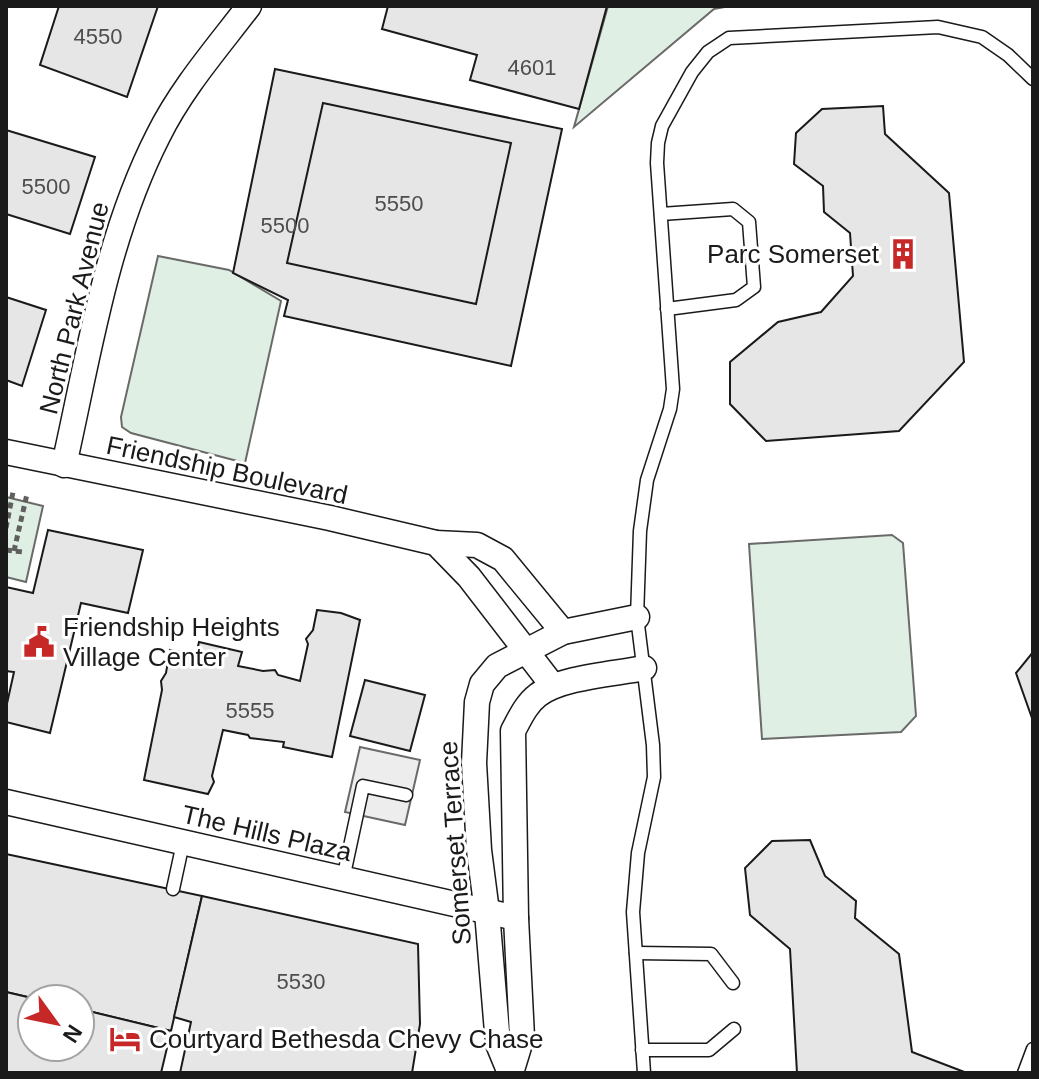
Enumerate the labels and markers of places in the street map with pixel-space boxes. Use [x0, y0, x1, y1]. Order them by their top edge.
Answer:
building icon: Parc Somerset [886, 237, 920, 271]
place label: Parc Somerset [707, 239, 880, 269]
place label: Friendship Heights Village Center [63, 612, 280, 672]
public building icon: Friendship Heights Village Center [22, 625, 56, 659]
hotel icon: Courtyard Bethesda Chevy Chase [108, 1022, 142, 1056]
place label: Courtyard Bethesda Chevy Chase [149, 1024, 544, 1054]

